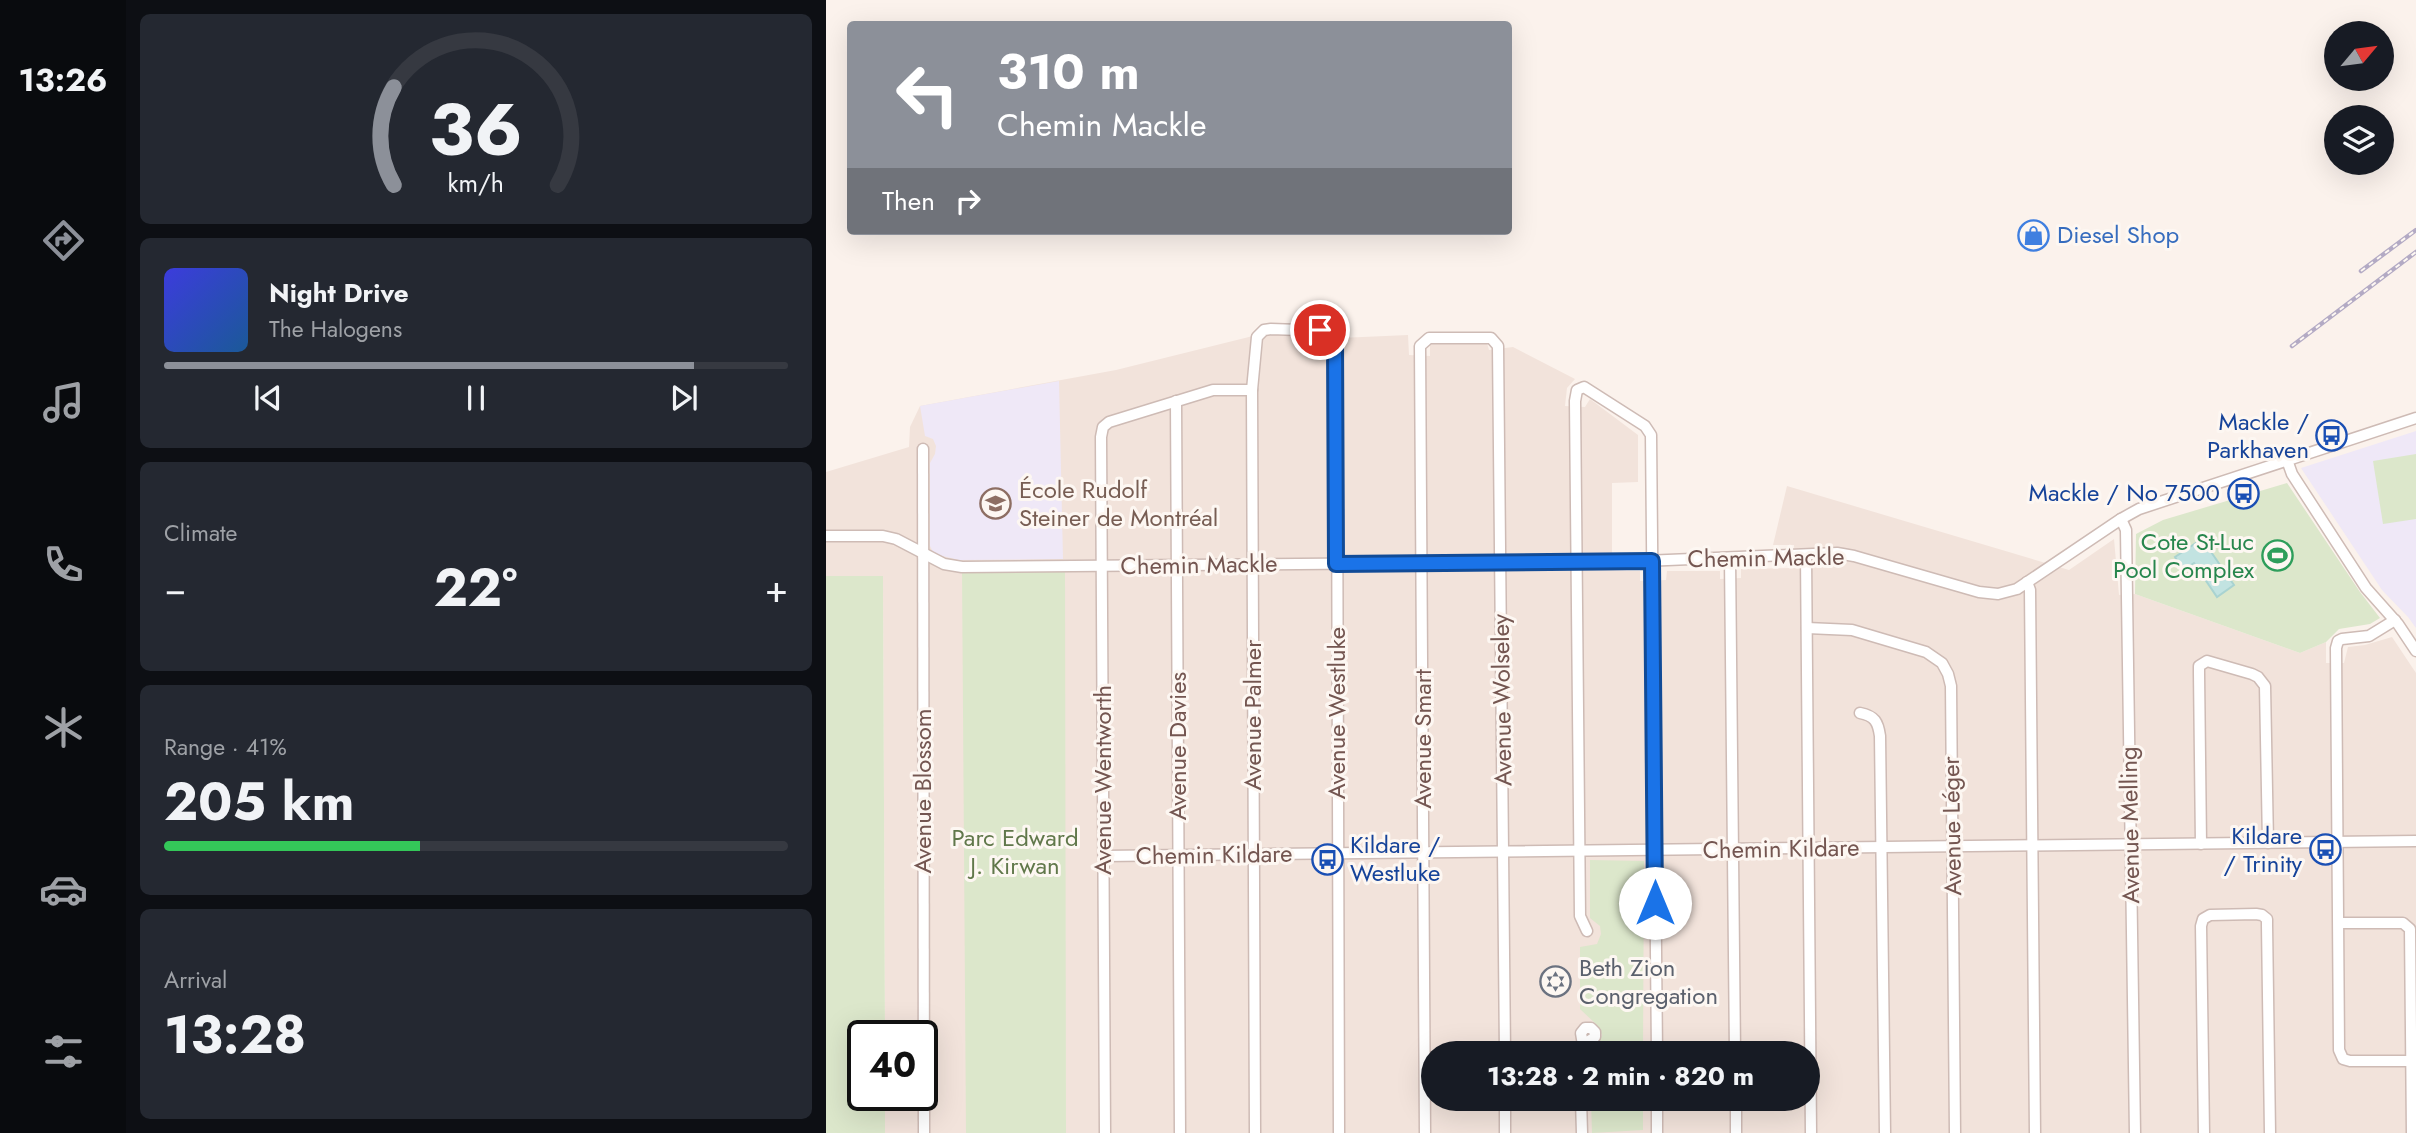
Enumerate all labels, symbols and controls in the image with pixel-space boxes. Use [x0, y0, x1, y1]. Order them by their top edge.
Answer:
north arrow [2324, 21, 2394, 91]
map controls [2324, 21, 2394, 175]
text: 310 m [997, 37, 1140, 107]
icon: left [882, 49, 973, 140]
text: 13:26 [19, 57, 107, 103]
text: 36 [429, 77, 523, 182]
text: Chemin Mackle [997, 102, 1206, 148]
button: layers [2324, 105, 2394, 175]
text: km/h [448, 165, 504, 201]
text: Then [882, 182, 935, 220]
icon: right [949, 182, 987, 220]
icon: directions [39, 216, 88, 265]
place label: Diesel Shop [2057, 217, 2179, 252]
shop icon: Diesel Shop [2017, 218, 2051, 252]
text: Night Drive [269, 274, 409, 312]
pin [1290, 300, 1350, 360]
icon: arrive [1301, 311, 1339, 349]
text: The Halogens [269, 312, 402, 346]
icon: music [39, 378, 88, 427]
icon: previous [249, 379, 287, 417]
icon: pause [457, 379, 495, 417]
icon: next [665, 379, 703, 417]
place label: Mackle / Parkhaven [2207, 404, 2309, 467]
bus stop icon: Mackle / Parkhaven [2315, 419, 2349, 453]
place label: École Rudolf Steiner de Montréal [1019, 472, 1218, 535]
place label: Mackle / No 7500 [2029, 475, 2220, 510]
bus stop icon: Mackle / No 7500 [2226, 476, 2260, 510]
school or university icon: École Rudolf Steiner de Montréal [979, 487, 1013, 521]
text: Climate [164, 516, 237, 550]
place label: Cote St-Luc Pool Complex [2113, 524, 2255, 587]
street label: Chemin Mackle [1687, 539, 1845, 576]
sports icon: Cote St-Luc Pool Complex [2260, 539, 2294, 573]
icon: phone [39, 540, 88, 589]
street label: Chemin Mackle [1120, 546, 1278, 583]
text: 22° [434, 550, 517, 626]
text: − [164, 561, 186, 616]
text: + [765, 561, 788, 616]
street label: Avenue Wolseley [1482, 613, 1521, 787]
street label: Avenue Westluke [1319, 627, 1354, 799]
street label: Avenue Palmer [1235, 639, 1270, 790]
street label: Avenue Smart [1405, 669, 1440, 809]
street label: Avenue Davies [1160, 672, 1195, 820]
street label: Avenue Wentworth [1085, 685, 1120, 875]
icon: climate [39, 703, 88, 752]
street label: Avenue Blossom [905, 708, 940, 874]
text: Range · 41% [164, 730, 287, 764]
street label: Avenue Melling [2111, 746, 2148, 904]
street label: Avenue Léger [1933, 755, 1970, 896]
text: 205 km [164, 764, 354, 840]
place label: Kildare / Trinity [2224, 818, 2302, 881]
park label: Parc Edward J. Kirwan [951, 820, 1079, 883]
place label: Kildare / Westluke [1350, 827, 1440, 890]
street label: Chemin Kildare [1702, 830, 1860, 867]
bus stop icon: Kildare / Trinity [2308, 833, 2342, 867]
street label: Chemin Kildare [1135, 836, 1293, 873]
bus stop icon: Kildare / Westluke [1310, 842, 1344, 876]
icon: car [39, 865, 88, 914]
position arrow [1618, 866, 1692, 940]
place label: Beth Zion Congregation [1579, 950, 1718, 1013]
text: Arrival [164, 963, 227, 997]
synagogue icon: Beth Zion Congregation [1539, 965, 1573, 999]
text: 13:28 [164, 997, 306, 1073]
speed limit sign: 40 [847, 1020, 938, 1111]
icon: filters [39, 1027, 88, 1076]
text: 13:28 · 2 min · 820 m [1487, 1057, 1754, 1095]

